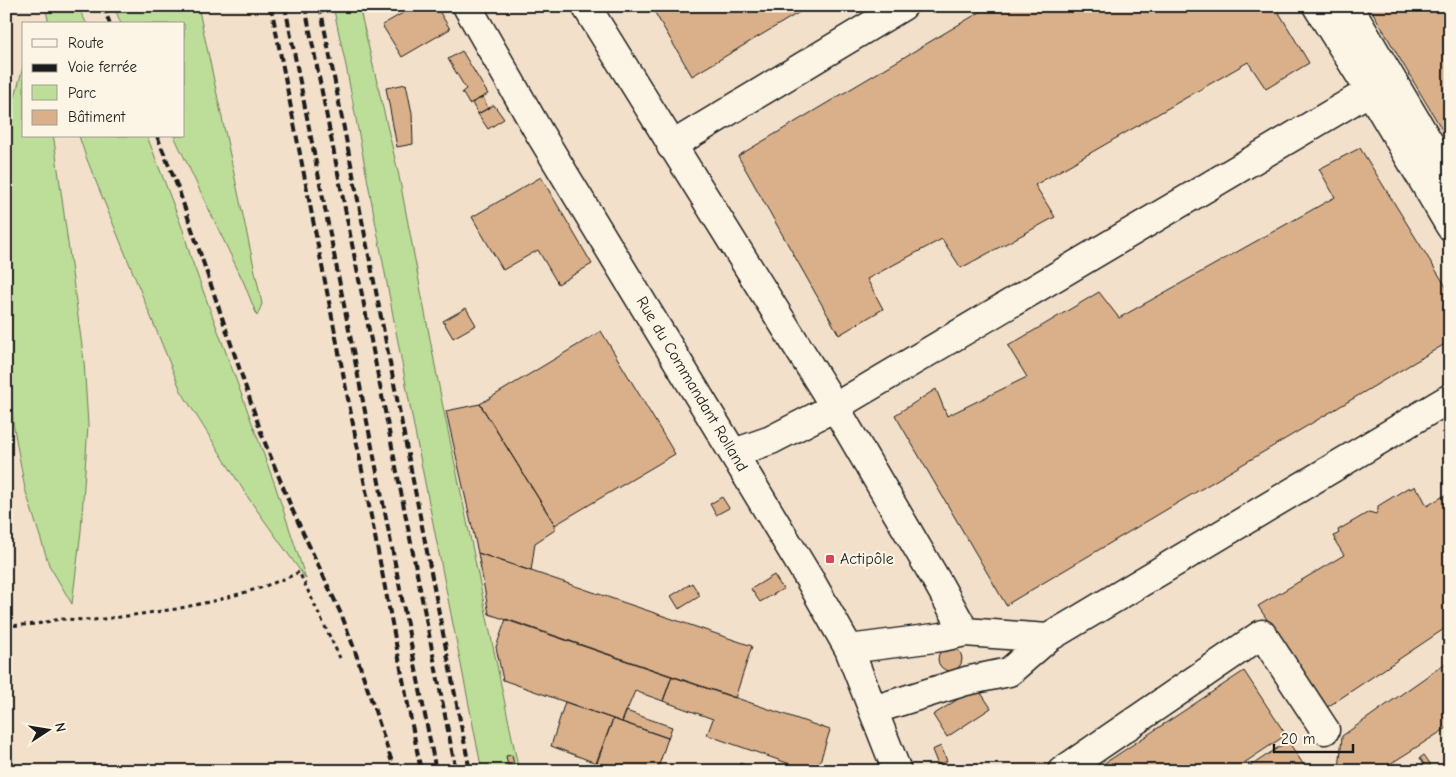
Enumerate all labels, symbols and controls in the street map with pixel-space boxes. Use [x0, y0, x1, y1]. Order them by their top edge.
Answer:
legend [22, 22, 185, 138]
text: Route [68, 34, 104, 52]
text: Voie ferrée [68, 58, 137, 76]
text: Parc [68, 84, 96, 102]
text: Bâtiment [68, 108, 126, 126]
street label: Rue du Commandant Rolland [633, 293, 751, 475]
place label: Actipôle [840, 550, 894, 568]
marker: Actipôle [824, 553, 836, 565]
north arrow [22, 704, 72, 754]
text: N [51, 721, 69, 734]
scale bar [1274, 722, 1352, 754]
text: 20 m [1281, 730, 1315, 748]

